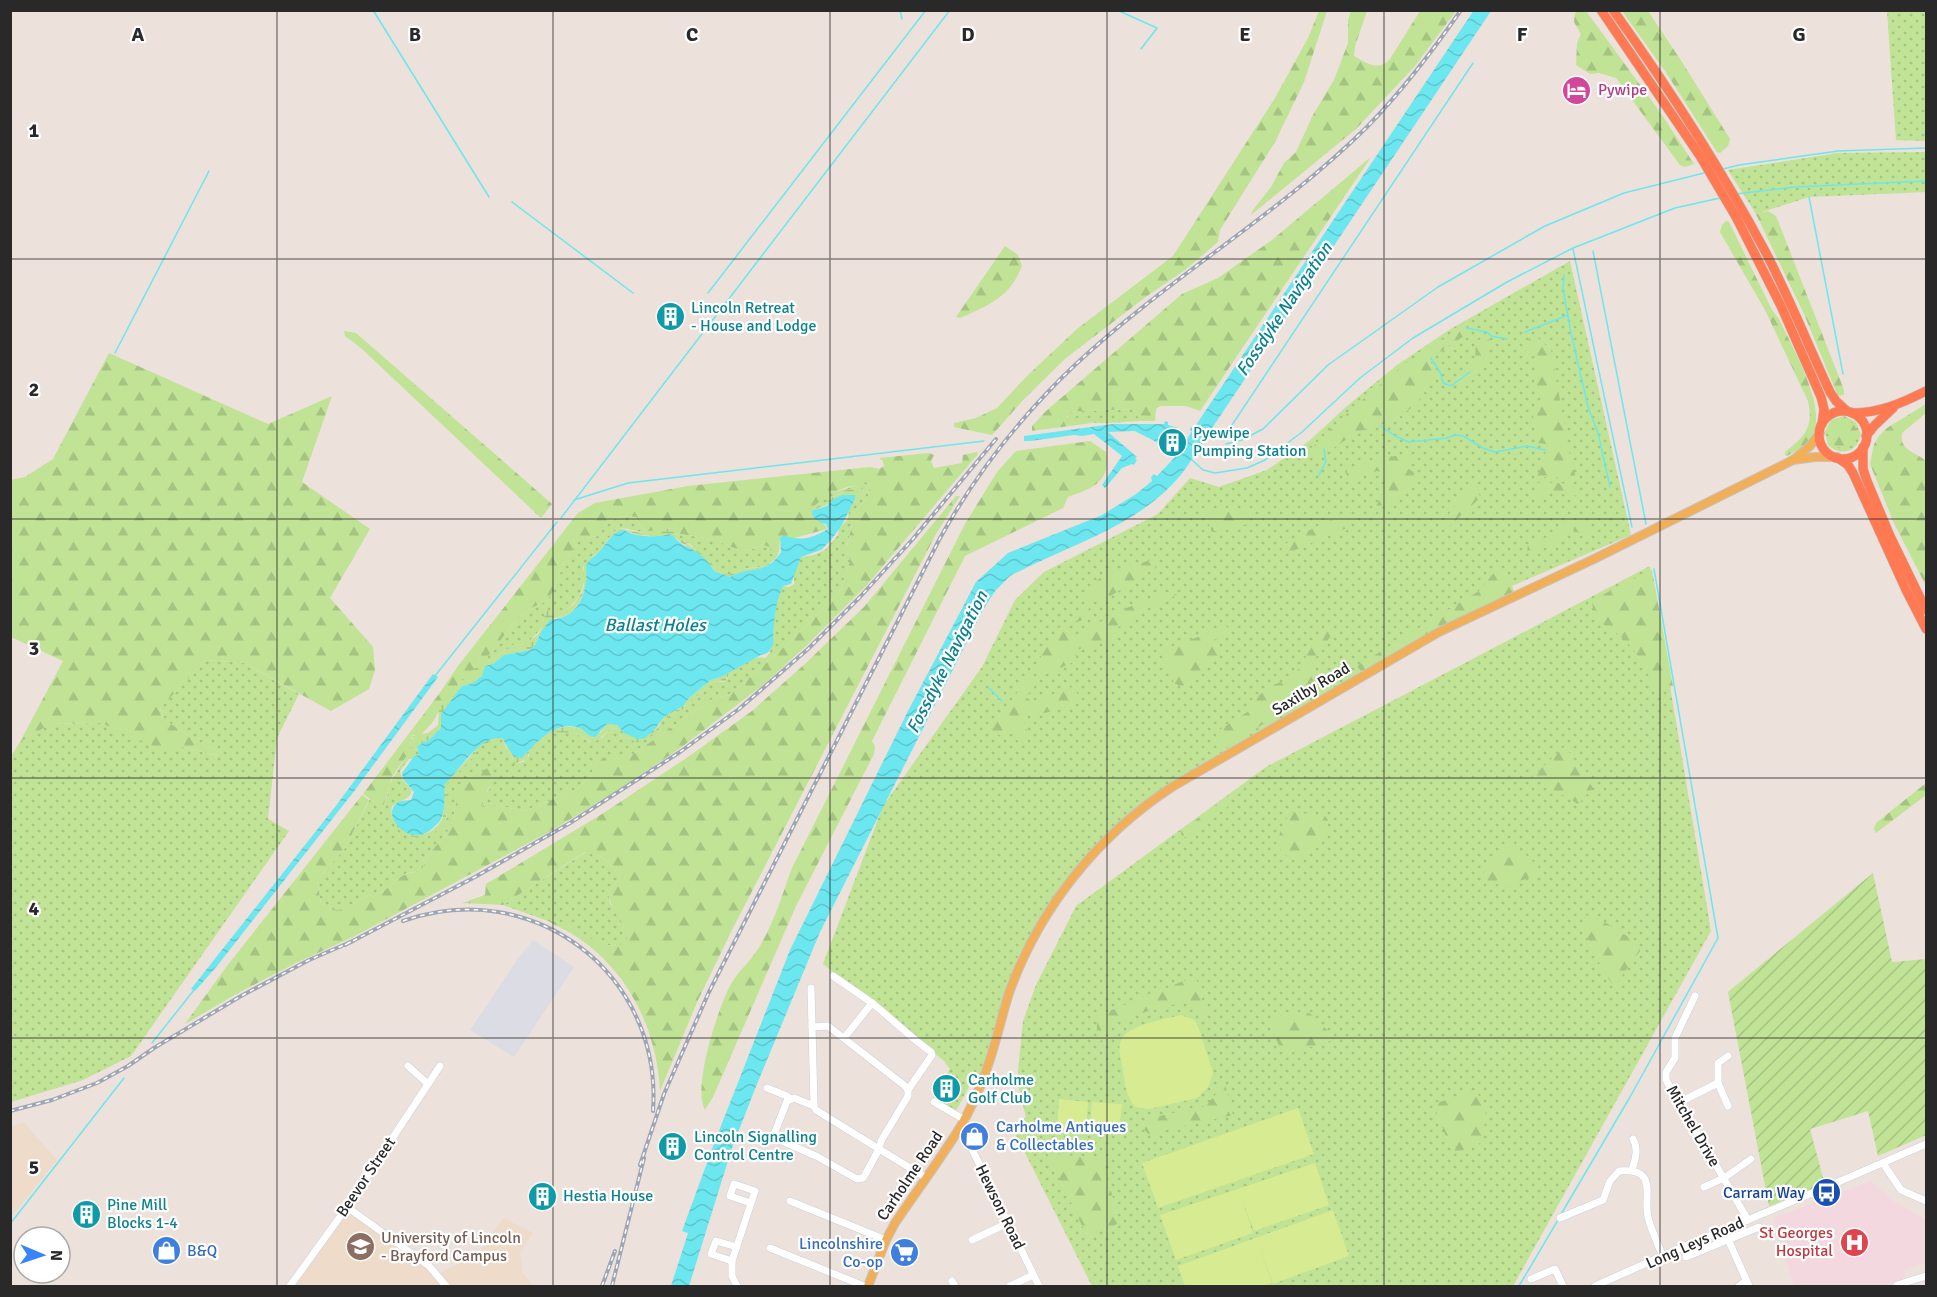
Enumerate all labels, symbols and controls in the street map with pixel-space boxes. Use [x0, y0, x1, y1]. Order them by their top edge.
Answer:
text: A [132, 22, 145, 47]
text: B [409, 22, 421, 47]
text: C [686, 22, 698, 47]
text: D [961, 22, 975, 47]
text: E [1239, 22, 1251, 47]
text: F [1517, 22, 1528, 47]
text: G [1792, 22, 1806, 47]
hotel icon: Pywipe [1561, 74, 1593, 106]
place label: Pywipe [1598, 80, 1647, 100]
text: 1 [29, 118, 40, 143]
water label: Fossdyke Navigation [1231, 237, 1338, 380]
place label: Lincoln Retreat - House and Lodge [691, 298, 817, 336]
building icon: Lincoln Retreat - House and Lodge [654, 301, 686, 333]
text: 2 [29, 377, 39, 402]
place label: Pyewipe Pumping Station [1193, 423, 1306, 461]
building icon: Pyewipe Pumping Station [1156, 426, 1188, 458]
water label: Fossdyke Navigation [902, 586, 993, 737]
water label: Ballast Holes [604, 614, 708, 636]
text: 3 [29, 636, 39, 661]
street label: Saxilby Road [1269, 658, 1353, 720]
text: 4 [29, 896, 40, 921]
place label: Carholme Golf Club [968, 1070, 1034, 1108]
building icon: Carholme Golf Club [931, 1073, 963, 1105]
street label: Mitchel Drive [1662, 1082, 1724, 1170]
place label: Carholme Antiques & Collectables [996, 1117, 1126, 1155]
shop icon: Carholme Antiques & Collectables [959, 1120, 991, 1152]
place label: Lincoln Signalling Control Centre [694, 1127, 817, 1165]
street label: Carholme Road [873, 1127, 947, 1225]
building icon: Lincoln Signalling Control Centre [657, 1130, 689, 1162]
street label: Beevor Street [332, 1133, 400, 1221]
text: 5 [29, 1155, 39, 1180]
street label: Hewson Road [971, 1161, 1029, 1253]
bus stop icon: Carram Way [1810, 1177, 1842, 1209]
building icon: Hestia House [526, 1180, 558, 1212]
place label: Carram Way [1723, 1183, 1806, 1203]
place label: Hestia House [563, 1186, 653, 1206]
place label: Pine Mill Blocks 1-4 [107, 1195, 178, 1233]
building icon: Pine Mill Blocks 1-4 [70, 1198, 102, 1230]
street label: Long Leys Road [1643, 1213, 1747, 1273]
place label: St Georges Hospital [1759, 1223, 1833, 1261]
north arrow [12, 1225, 72, 1285]
hospital icon: St Georges Hospital [1838, 1226, 1870, 1258]
place label: University of Lincoln - Brayford Campus [381, 1228, 521, 1266]
school or university icon: University of Lincoln - Brayford Campus [344, 1231, 376, 1263]
place label: Lincolnshire Co-op [799, 1234, 883, 1272]
shop icon: B&Q [150, 1235, 182, 1267]
supermarket icon: Lincolnshire Co-op [888, 1237, 920, 1269]
place label: B&Q [187, 1241, 217, 1261]
text: N [46, 1250, 66, 1261]

